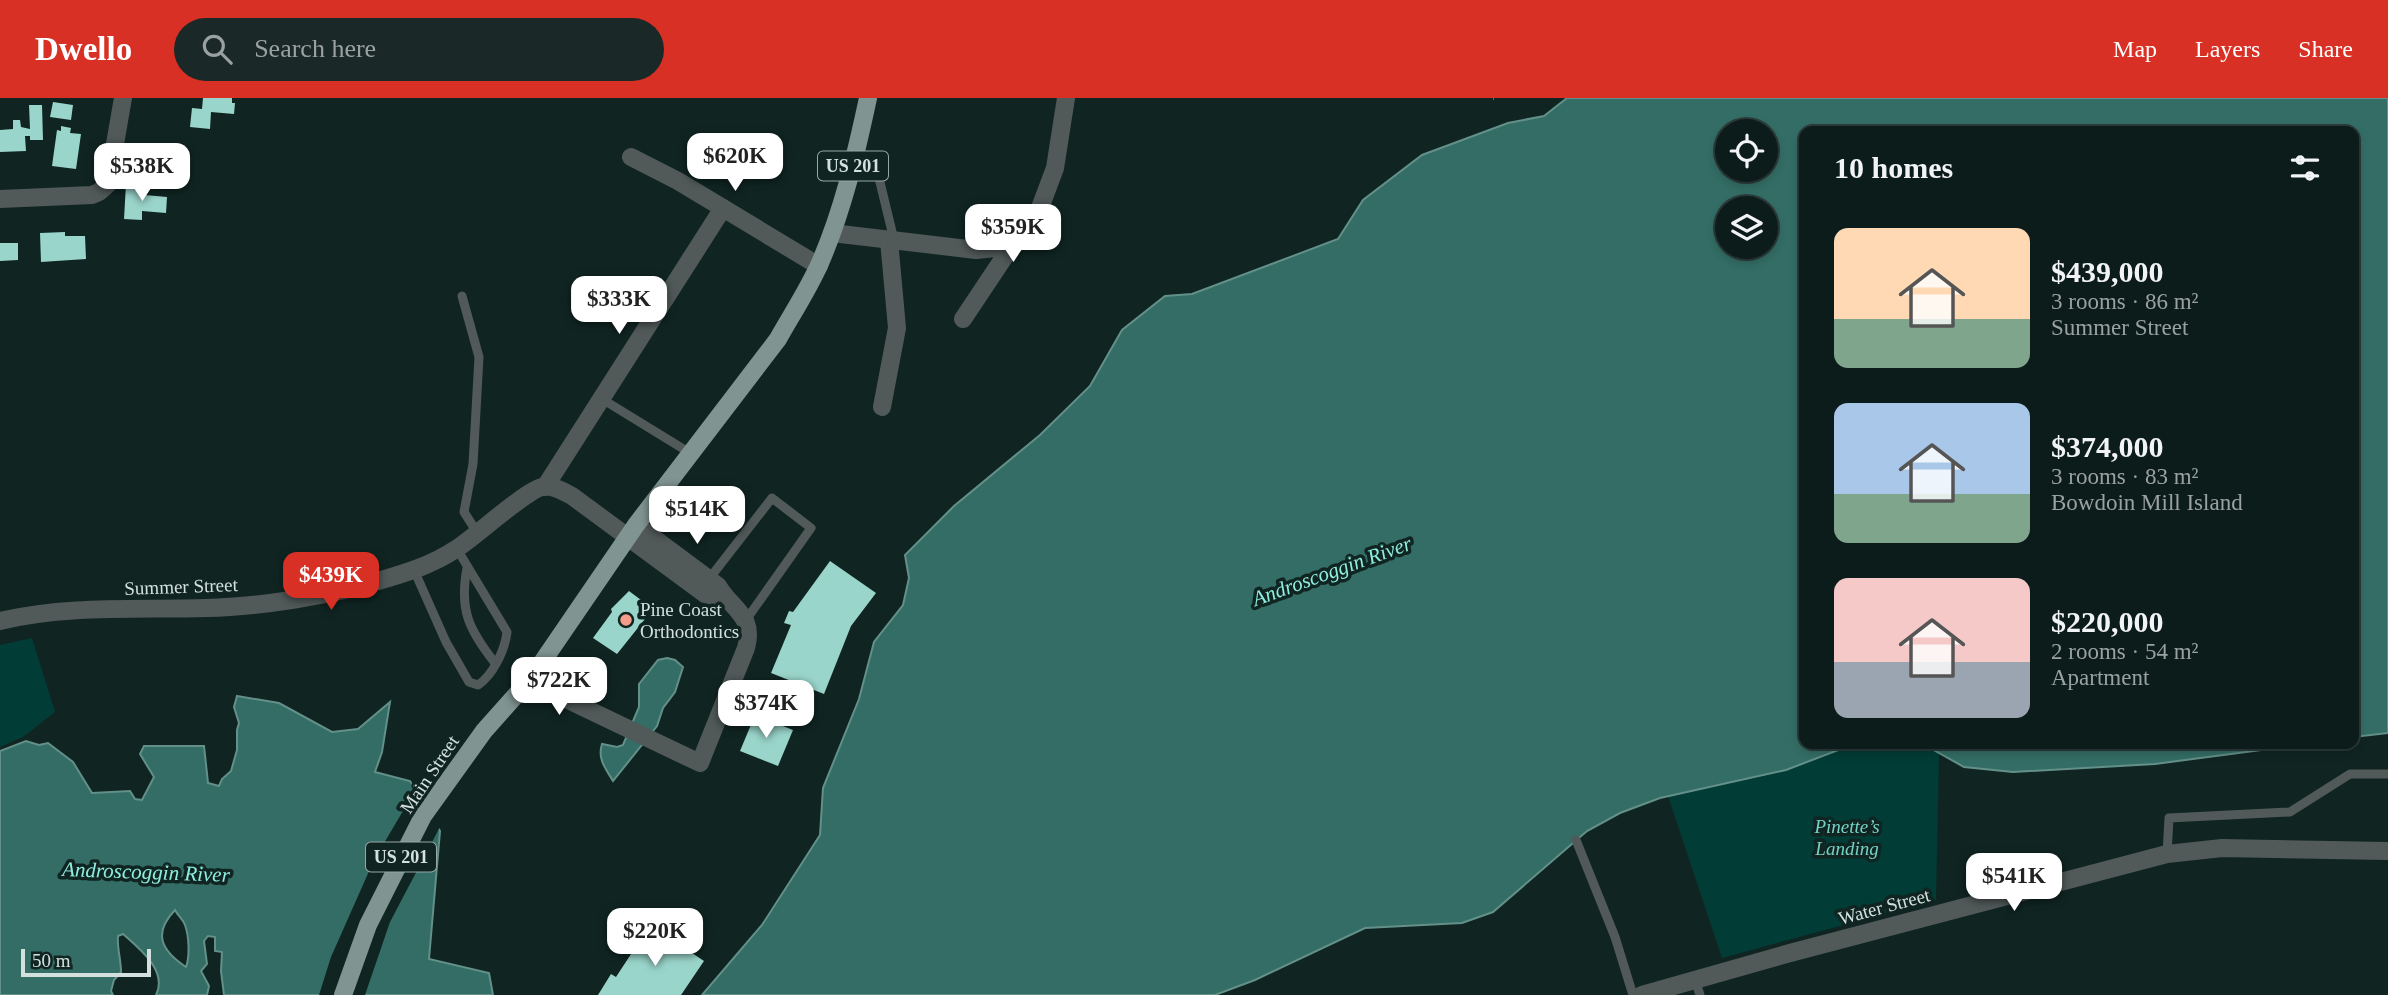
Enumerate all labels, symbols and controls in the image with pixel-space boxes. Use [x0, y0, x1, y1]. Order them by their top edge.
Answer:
search box [174, 18, 664, 81]
icon: search [198, 30, 236, 68]
text: Dwello [35, 31, 132, 67]
text: Search here [254, 34, 376, 63]
text: Map [2113, 36, 2157, 62]
text: Layers [2195, 36, 2260, 62]
text: Share [2298, 36, 2353, 62]
map controls [1715, 119, 1778, 259]
button: locate [1715, 119, 1778, 182]
pin: $620K [686, 134, 784, 193]
text: $620K [703, 143, 767, 168]
pin: $538K [93, 144, 191, 203]
icon: filters [2286, 149, 2324, 187]
text: 10 homes [1834, 151, 1953, 184]
road number: US 201 [818, 152, 888, 180]
text: $538K [110, 153, 174, 178]
button: layers [1715, 196, 1778, 259]
pin: $359K [964, 204, 1062, 264]
text: $359K [981, 214, 1045, 239]
text: $439,000 [2051, 255, 2164, 288]
icon: home [1890, 256, 1974, 340]
pin: $333K [570, 276, 668, 336]
text: $333K [587, 286, 651, 311]
text: 3 rooms · 86 m² [2051, 289, 2198, 314]
text: Summer Street [2051, 315, 2188, 340]
text: $374,000 [2051, 430, 2164, 463]
icon: home [1890, 431, 1974, 515]
text: 3 rooms · 83 m² [2051, 464, 2198, 489]
pin: $514K [648, 486, 746, 546]
text: Bowdoin Mill Island [2051, 490, 2243, 515]
text: $514K [665, 496, 729, 521]
water label: Androscoggin River [1247, 531, 1416, 612]
pin: $439K [282, 552, 380, 612]
text: $439K [299, 562, 363, 587]
street label: Summer Street [124, 574, 239, 599]
place label: Pine Coast Orthodontics [640, 599, 739, 642]
text: $220,000 [2051, 605, 2164, 638]
icon: home [1890, 606, 1974, 690]
marker: Pine Coast Orthodontics [618, 612, 634, 628]
text: 2 rooms · 54 m² [2051, 639, 2198, 664]
pin: $722K [510, 658, 608, 717]
text: Apartment [2051, 665, 2149, 690]
text: $722K [527, 667, 591, 692]
pin: $374K [717, 680, 815, 740]
text: $374K [734, 690, 798, 715]
street label: Main Street [396, 731, 463, 817]
park label: Pinette’s Landing [1813, 816, 1880, 859]
road number: US 201 [366, 842, 436, 872]
pin: $541K [1965, 854, 2063, 913]
water label: Androscoggin River [60, 857, 231, 887]
text: $541K [1982, 863, 2046, 888]
street label: Water Street [1836, 884, 1933, 929]
pin: $220K [606, 908, 704, 968]
text: $220K [623, 918, 687, 943]
scale bar [21, 946, 150, 978]
text: 50 m [32, 950, 71, 971]

